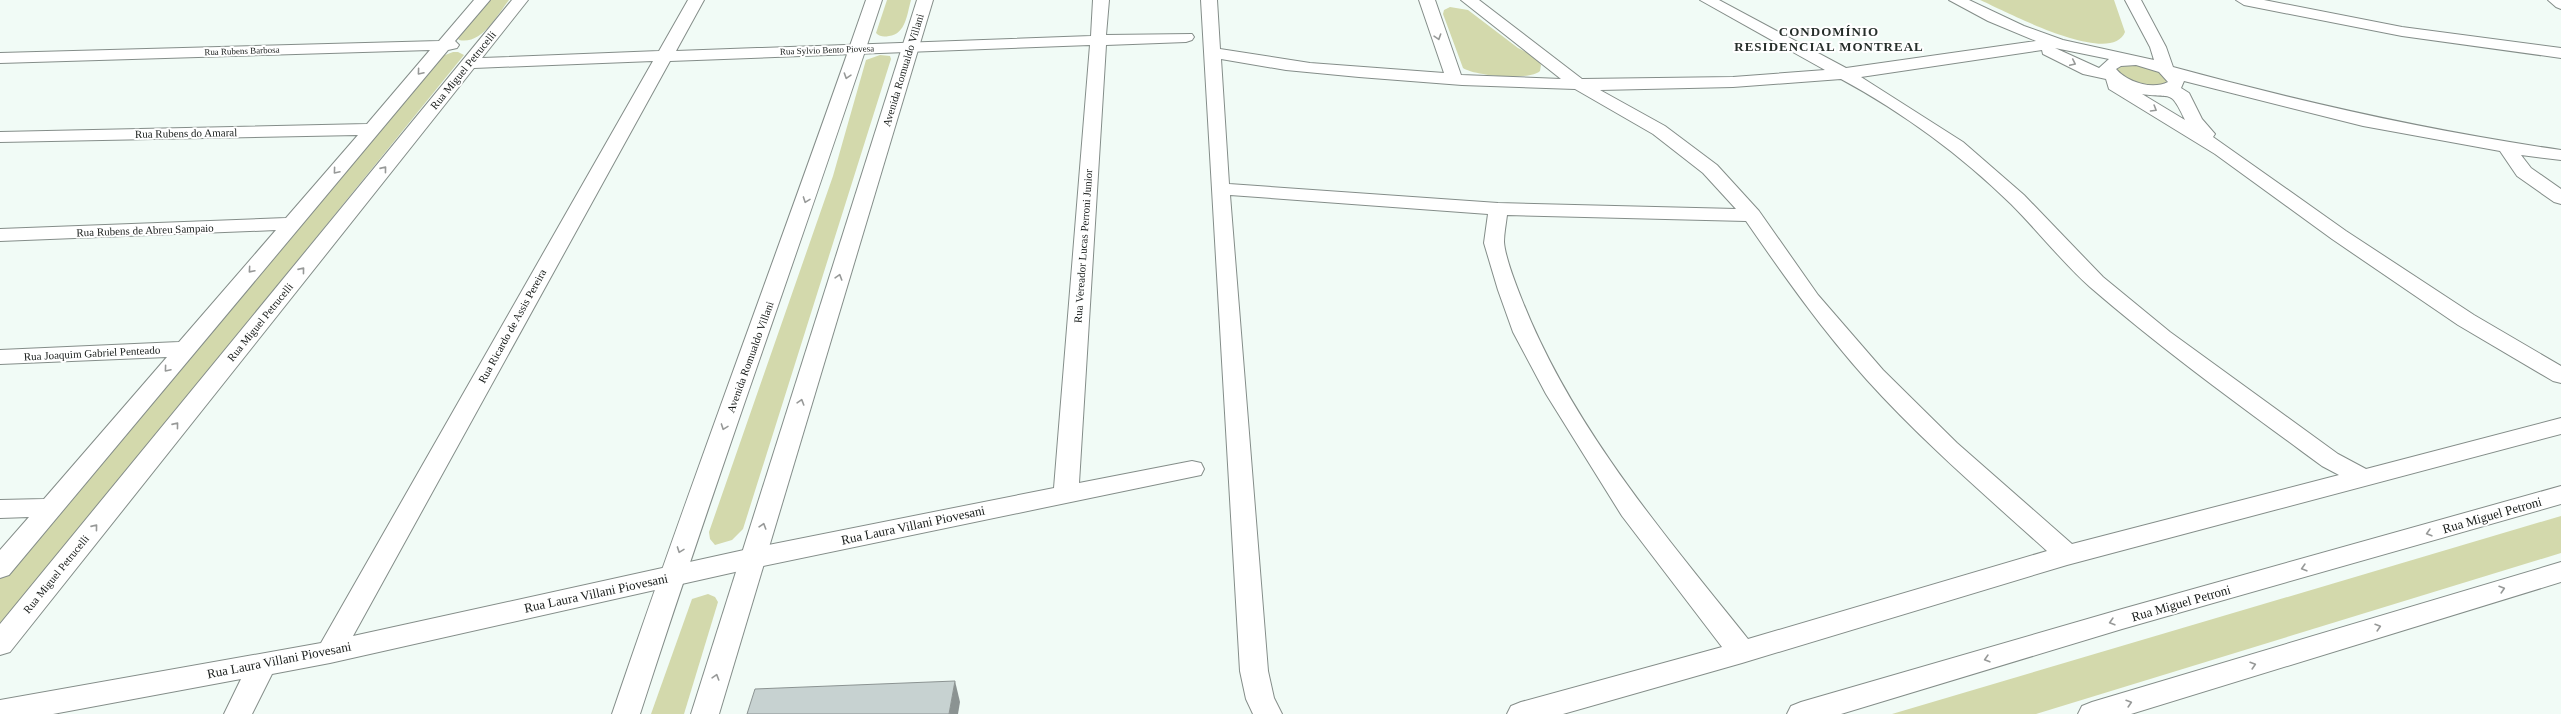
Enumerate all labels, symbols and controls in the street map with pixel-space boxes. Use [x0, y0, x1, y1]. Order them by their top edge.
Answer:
street label: Avenida Romualdo Villani [880, 12, 926, 128]
district label: CONDOMÍNIO RESIDENCIAL MONTREAL [1734, 24, 1924, 54]
street label: Rua Miguel Petrucelli [428, 28, 498, 112]
one-way arrow [1434, 33, 1442, 40]
street label: Rua Sylvio Bento Piovesa [780, 43, 874, 57]
street label: Rua Rubens Barbosa [204, 45, 280, 57]
one-way arrow [2069, 58, 2076, 66]
one-way arrow [417, 67, 425, 75]
one-way arrow [844, 73, 852, 80]
one-way arrow [2150, 104, 2157, 111]
street label: Rua Rubens do Amaral [135, 126, 237, 140]
one-way arrow [333, 166, 340, 174]
one-way arrow [379, 166, 386, 173]
street label: Rua Vereador Lucas Perroni Junior [1072, 168, 1094, 323]
one-way arrow [802, 196, 811, 203]
street label: Rua Rubens de Abreu Sampaio [76, 222, 214, 238]
one-way arrow [249, 265, 256, 273]
one-way arrow [297, 267, 304, 274]
street label: Rua Ricardo de Assis Pereira [476, 267, 548, 385]
one-way arrow [834, 274, 843, 281]
street label: Rua Miguel Petrucelli [225, 280, 295, 364]
street label: Avenida Romualdo Villani [724, 300, 776, 414]
street label: Rua Joaquim Gabriel Penteado [23, 343, 161, 363]
one-way arrow [164, 364, 171, 371]
one-way arrow [796, 398, 805, 405]
one-way arrow [172, 423, 179, 430]
one-way arrow [721, 424, 729, 431]
street label: Rua Miguel Petroni [2441, 494, 2544, 536]
street label: Rua Laura Villani Piovesani [840, 502, 987, 548]
one-way arrow [758, 523, 767, 530]
one-way arrow [90, 524, 97, 531]
one-way arrow [2426, 528, 2432, 536]
street label: Rua Miguel Petrucelli [21, 532, 91, 616]
one-way arrow [677, 546, 685, 553]
one-way arrow [2301, 563, 2308, 572]
street label: Rua Laura Villani Piovesani [523, 570, 670, 616]
street label: Rua Miguel Petroni [2130, 582, 2233, 624]
one-way arrow [2499, 586, 2506, 594]
one-way arrow [2108, 617, 2115, 626]
one-way arrow [2374, 623, 2381, 632]
street label: Rua Laura Villani Piovesani [206, 639, 353, 681]
one-way arrow [1984, 654, 1991, 663]
one-way arrow [2250, 661, 2257, 670]
one-way arrow [711, 673, 720, 680]
one-way arrow [2125, 699, 2132, 708]

